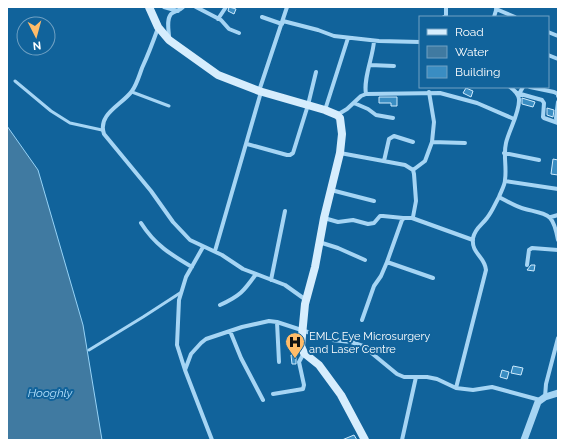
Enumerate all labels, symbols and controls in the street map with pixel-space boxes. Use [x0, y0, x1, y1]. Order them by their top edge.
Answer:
north arrow [16, 16, 56, 56]
legend [419, 16, 549, 88]
text: Road [455, 25, 484, 39]
text: N [32, 39, 42, 52]
text: Water [455, 45, 489, 59]
text: Building [455, 65, 501, 79]
place label: EMLC Eye Microsurgery and Laser Centre [309, 330, 430, 356]
hospital icon: EMLC Eye Microsurgery and Laser Centre [284, 331, 306, 359]
water label: Hooghly [28, 386, 74, 400]

